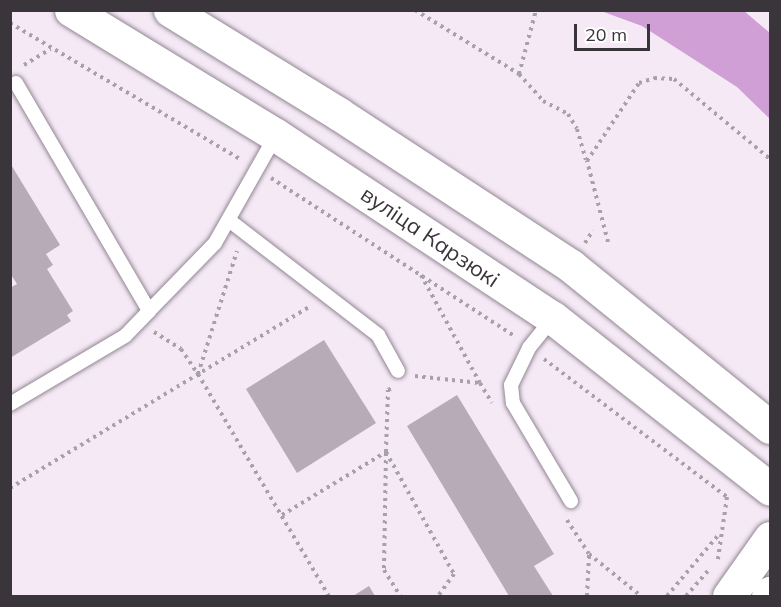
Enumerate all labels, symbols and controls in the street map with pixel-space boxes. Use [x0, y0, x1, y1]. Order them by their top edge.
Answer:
scale bar [577, 12, 654, 50]
text: 20 m [585, 23, 627, 46]
street label: вуліца Карзюкі [356, 181, 504, 293]

